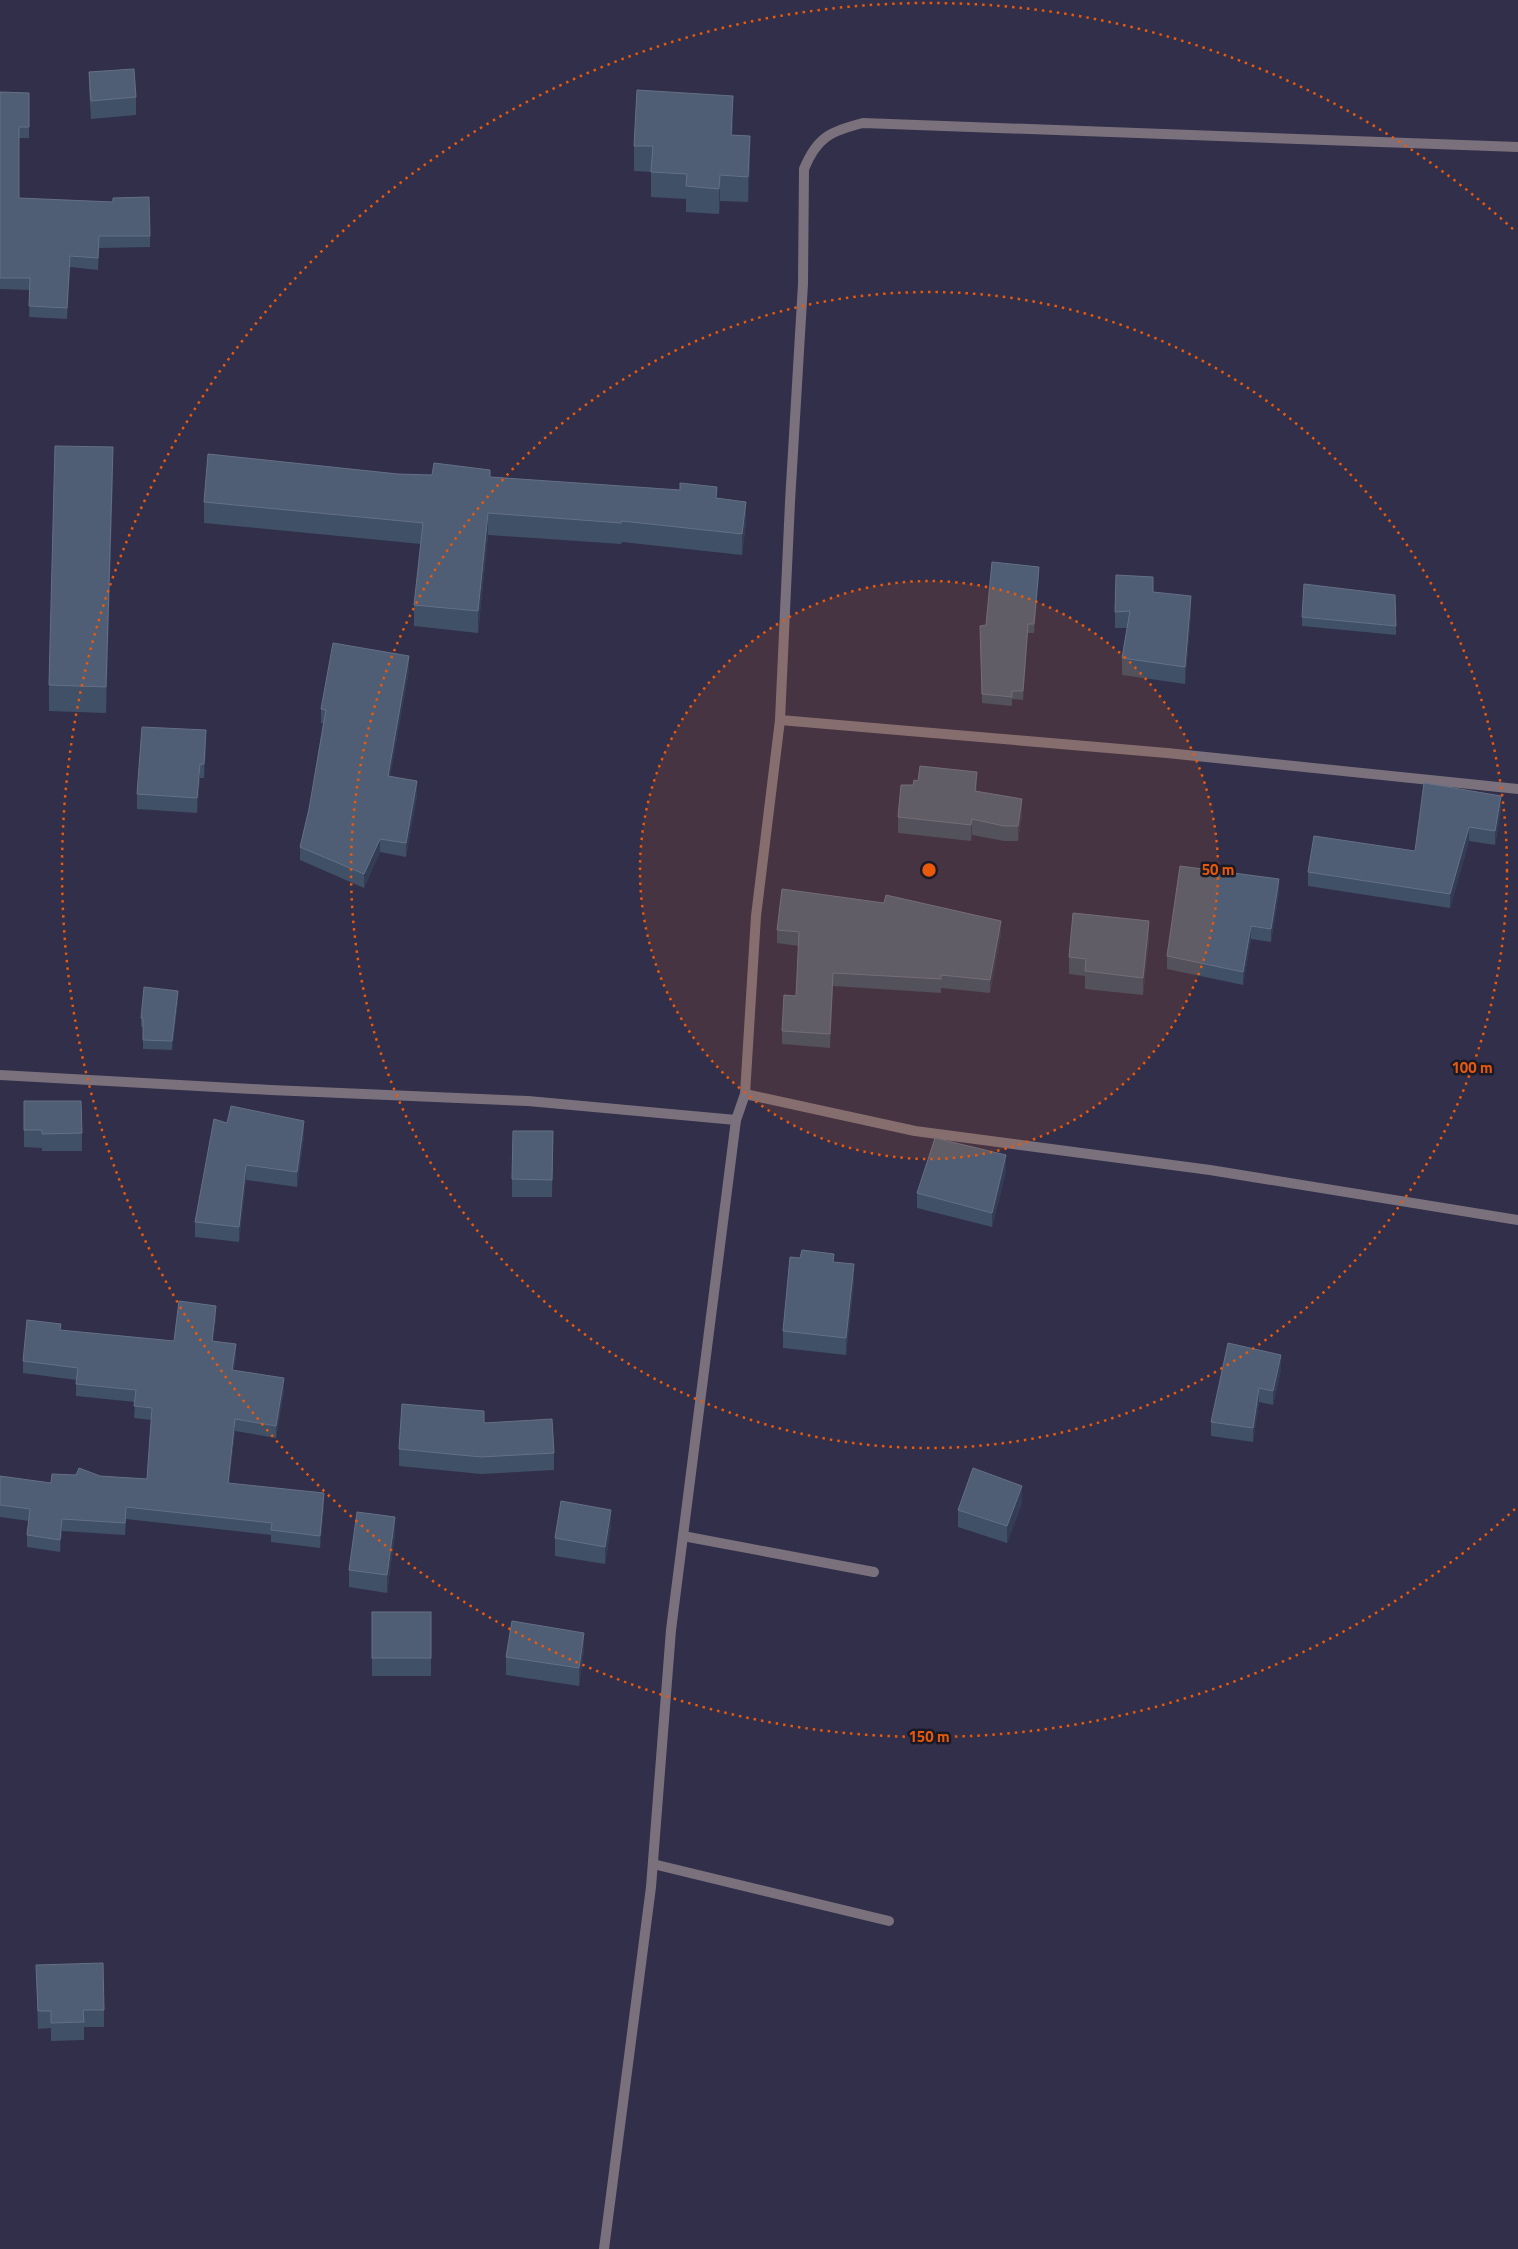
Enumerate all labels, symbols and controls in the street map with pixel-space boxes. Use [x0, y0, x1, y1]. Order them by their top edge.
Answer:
text: 50 m [1202, 858, 1234, 881]
centre of rings [920, 861, 938, 879]
text: 100 m [1451, 1056, 1493, 1079]
text: 150 m [908, 1725, 950, 1748]

